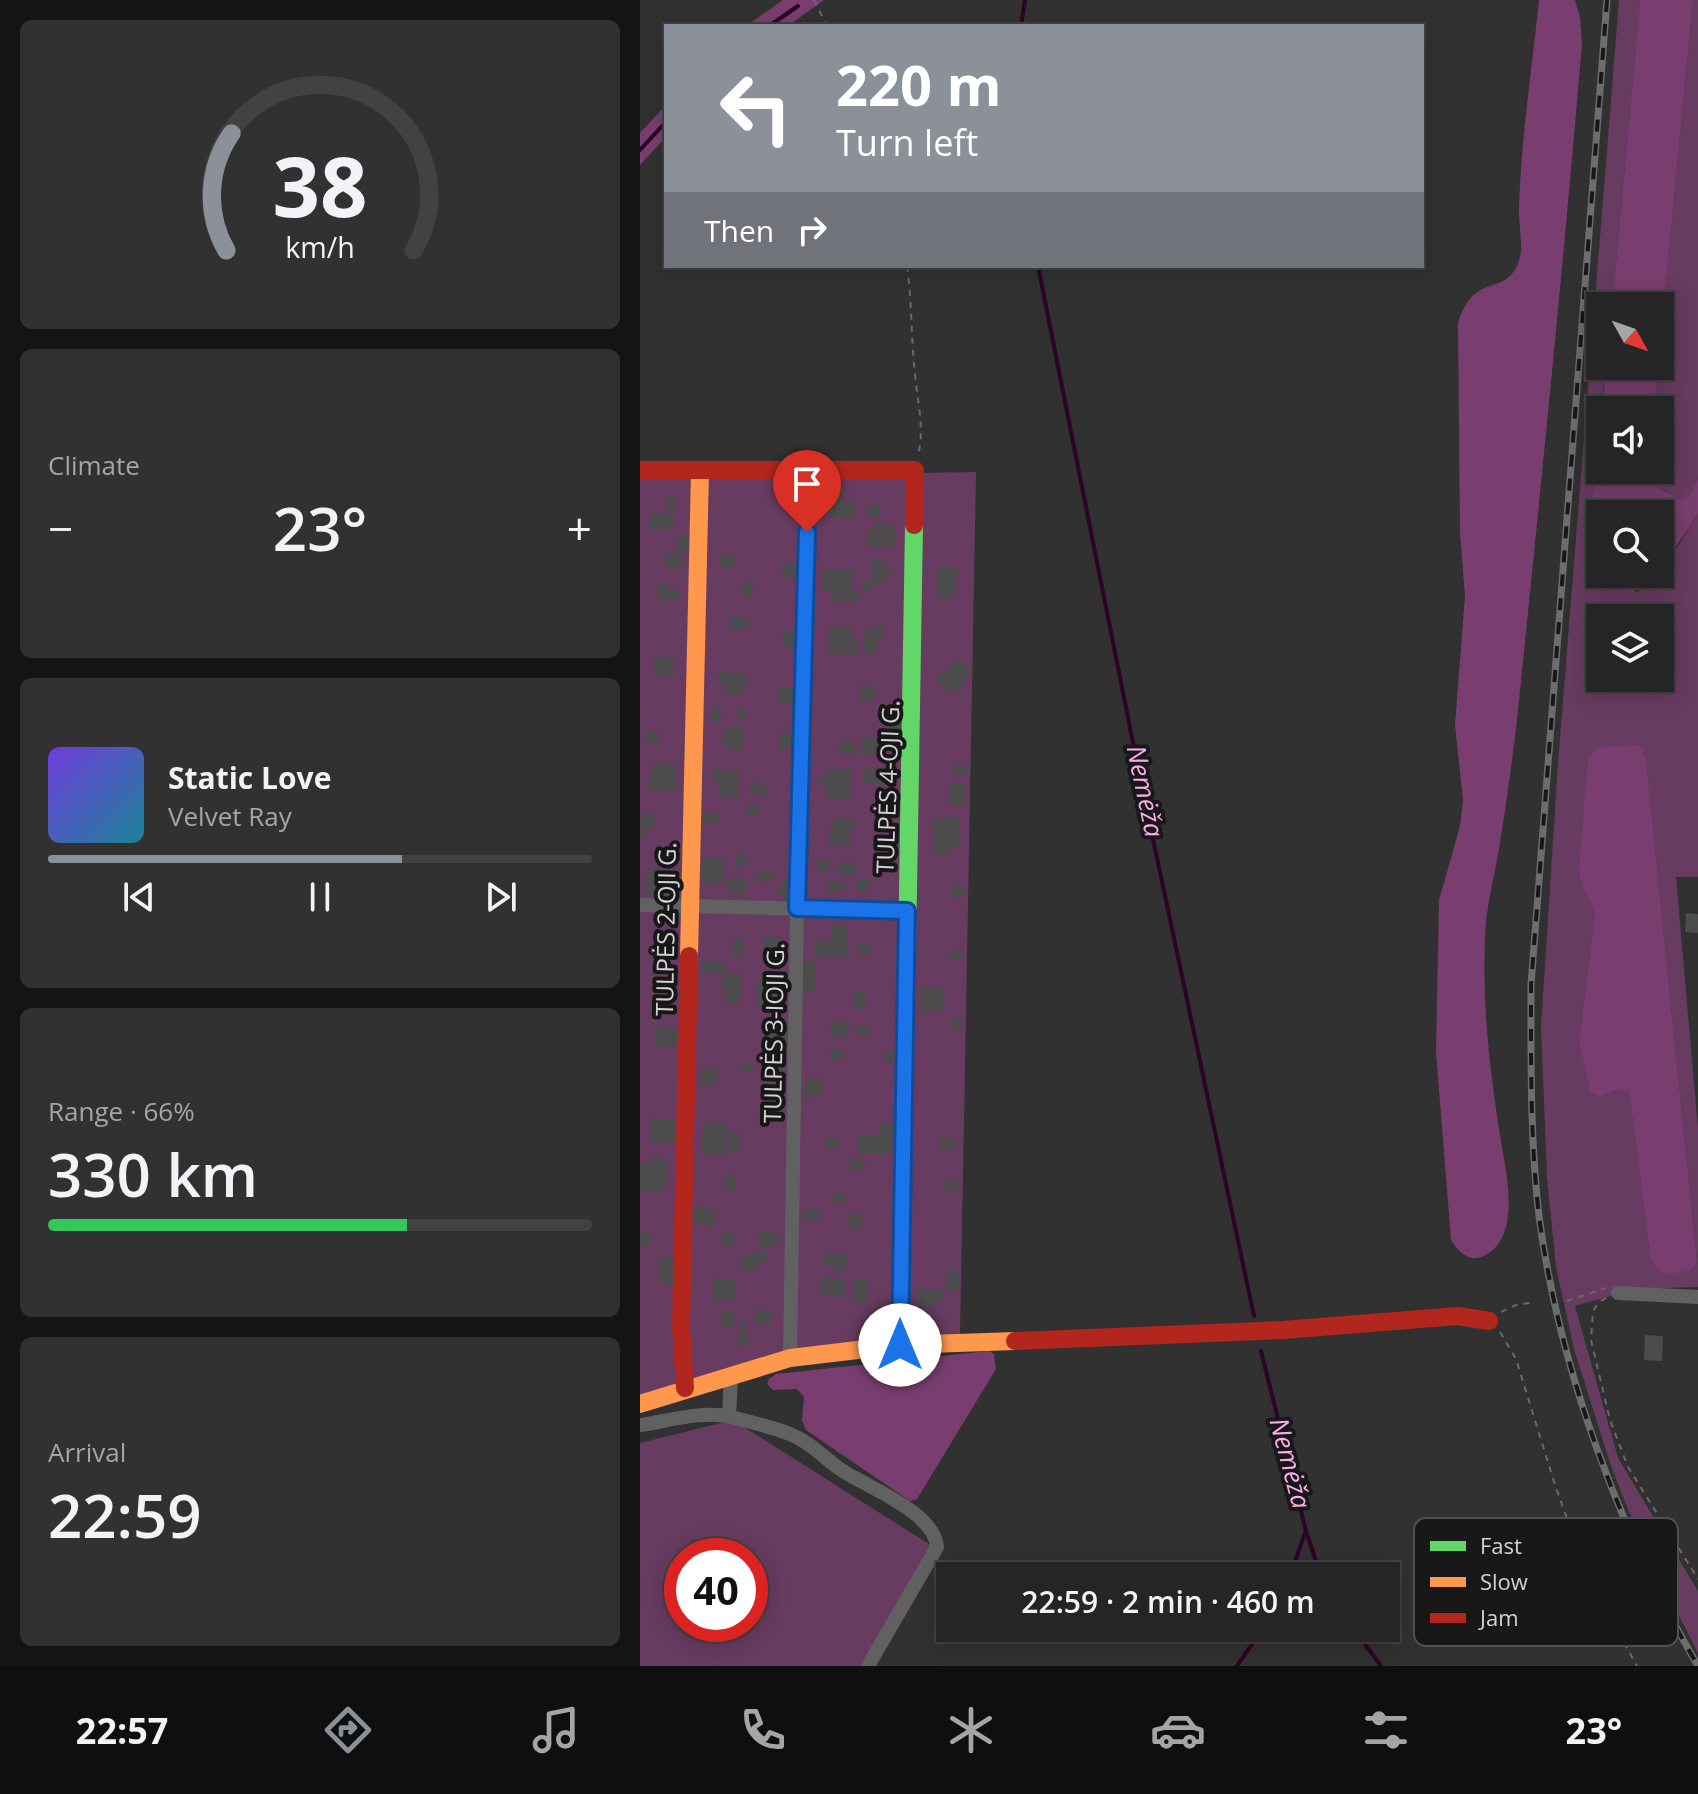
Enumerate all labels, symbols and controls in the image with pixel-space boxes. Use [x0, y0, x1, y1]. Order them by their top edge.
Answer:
text: 220 m [836, 46, 1002, 122]
icon: left [704, 56, 808, 160]
text: Turn left [836, 118, 978, 167]
text: 38 [272, 127, 368, 240]
icon: right [790, 208, 834, 252]
text: Then [704, 210, 774, 251]
text: km/h [285, 227, 355, 266]
north arrow [1586, 292, 1674, 380]
map controls [1586, 292, 1674, 692]
button: sound [1586, 396, 1674, 484]
text: Climate [48, 447, 140, 483]
pin [773, 450, 841, 532]
icon: arrive [785, 462, 829, 506]
text: 23° [273, 487, 367, 569]
text: − [48, 498, 73, 558]
text: + [567, 498, 592, 558]
button: search [1586, 500, 1674, 588]
button: layers [1586, 604, 1674, 692]
street label: TULPĖS 4-OJI G. [867, 700, 907, 874]
water label: Nemėža [1119, 742, 1173, 841]
text: Static Love [168, 757, 331, 798]
text: Velvet Ray [168, 798, 292, 834]
street label: TULPĖS 2-OJI G. [647, 842, 683, 1016]
icon: previous [117, 875, 161, 919]
icon: pause [298, 875, 342, 919]
icon: next [479, 875, 523, 919]
street label: TULPĖS 3-IOJI G. [755, 943, 791, 1123]
text: Range · 66% [48, 1093, 195, 1129]
text: 330 km [48, 1133, 258, 1215]
position arrow [858, 1303, 942, 1387]
water label: Nemėža [1262, 1413, 1321, 1513]
text: Arrival [48, 1434, 126, 1470]
text: 22:59 [48, 1474, 202, 1556]
legend [1414, 1518, 1678, 1646]
text: Fast [1480, 1530, 1522, 1560]
speed limit sign: 40 [664, 1538, 768, 1642]
text: Slow [1480, 1566, 1528, 1596]
text: 22:59 · 2 min · 460 m [1021, 1581, 1315, 1622]
text: Jam [1478, 1602, 1519, 1632]
icon: directions [320, 1702, 376, 1758]
icon: music [528, 1702, 584, 1758]
icon: phone [735, 1702, 791, 1758]
icon: climate [943, 1702, 999, 1758]
icon: car [1150, 1702, 1206, 1758]
icon: filters [1358, 1702, 1414, 1758]
text: 22:57 [76, 1706, 168, 1755]
text: 23° [1566, 1706, 1622, 1755]

